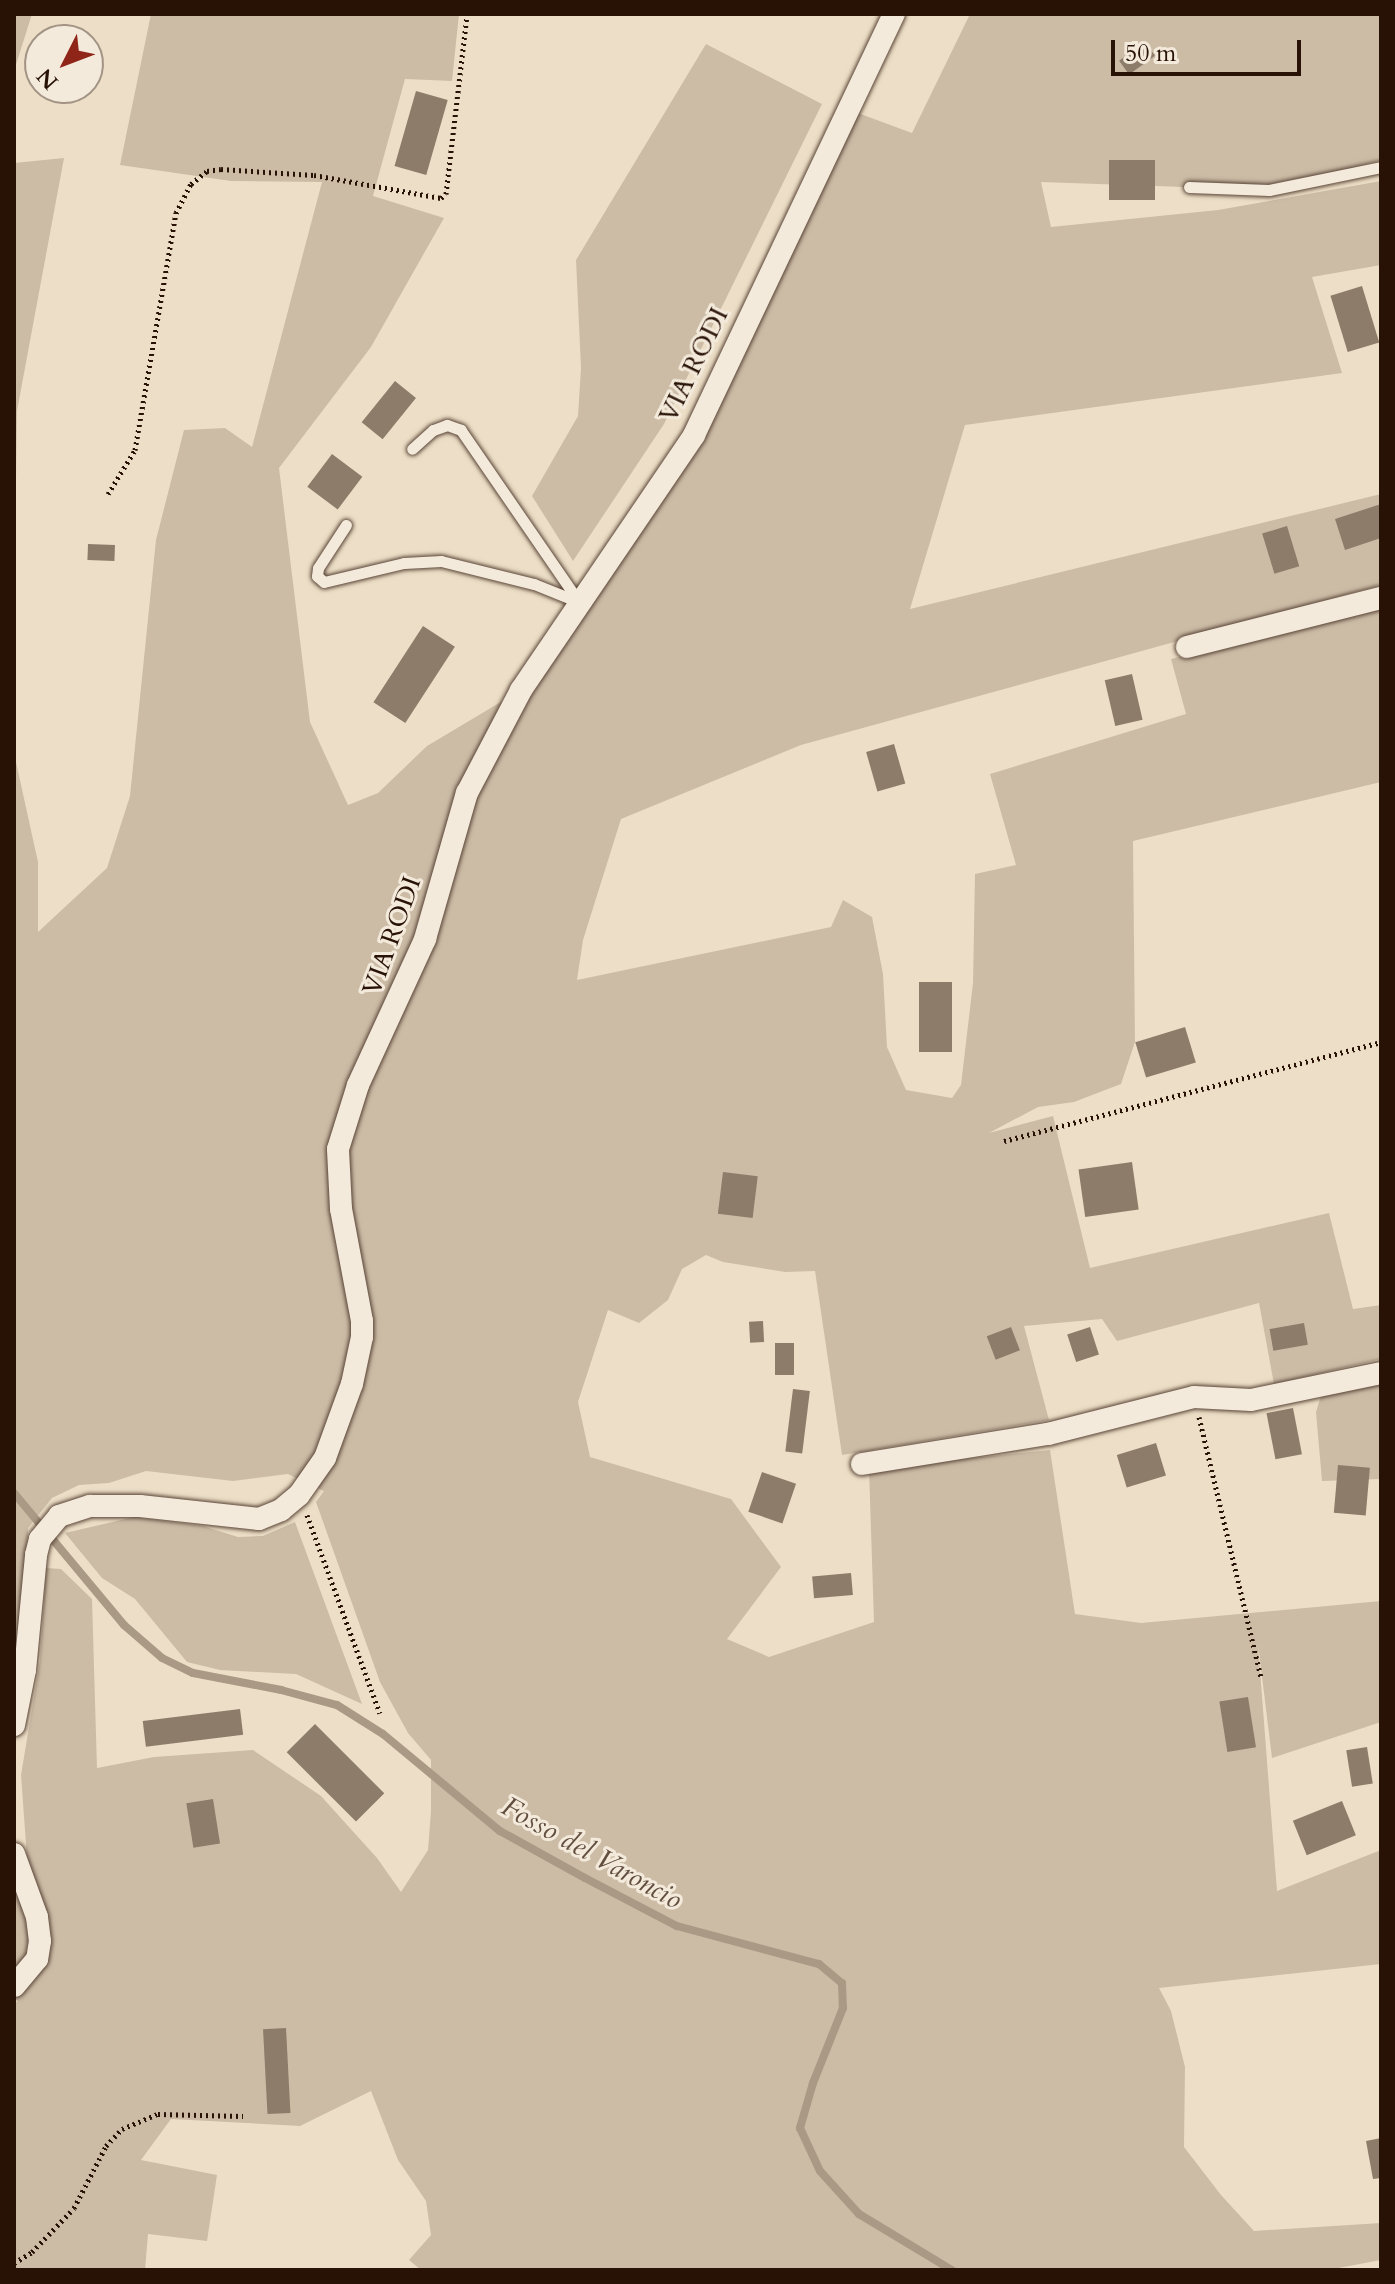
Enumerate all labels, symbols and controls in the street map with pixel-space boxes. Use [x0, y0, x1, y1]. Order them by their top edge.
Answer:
north arrow [24, 24, 104, 104]
scale bar [1115, 24, 1305, 74]
text: 50 m [1125, 37, 1176, 70]
text: N [30, 62, 65, 96]
street label: VIA RODI [653, 302, 735, 428]
street label: VIA RODI [356, 872, 428, 1000]
water label: Fosso del Varoncio [496, 1790, 688, 1916]

